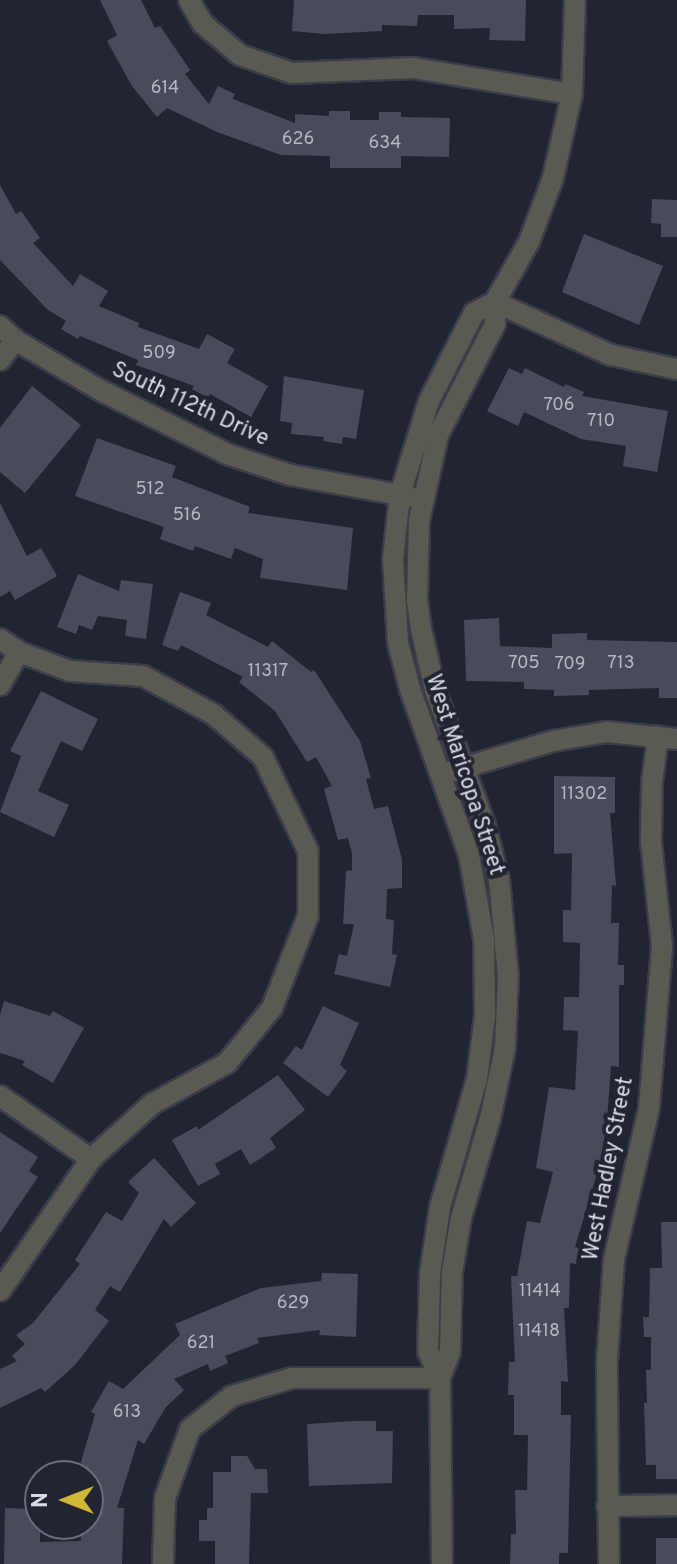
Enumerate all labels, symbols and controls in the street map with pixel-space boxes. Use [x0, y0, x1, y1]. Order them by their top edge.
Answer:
house number: 614 [151, 78, 179, 100]
house number: 626 [282, 129, 314, 151]
house number: 634 [369, 133, 401, 155]
house number: 509 [142, 343, 176, 365]
street label: South 112th Drive [107, 357, 273, 453]
house number: 706 [543, 395, 575, 417]
house number: 710 [587, 411, 615, 433]
house number: 512 [136, 479, 164, 501]
house number: 516 [173, 505, 201, 527]
house number: 705 [508, 653, 540, 675]
house number: 713 [607, 653, 635, 675]
house number: 709 [554, 654, 586, 676]
house number: 11317 [248, 661, 288, 683]
street label: West Maricopa Street [419, 671, 509, 879]
house number: 11302 [561, 784, 607, 806]
street label: West Hadley Street [578, 1075, 640, 1263]
house number: 11414 [519, 1281, 561, 1303]
house number: 629 [277, 1293, 309, 1315]
house number: 11418 [518, 1321, 560, 1343]
house number: 621 [187, 1333, 215, 1355]
house number: 613 [113, 1402, 141, 1424]
north arrow [24, 1460, 104, 1540]
text: N [28, 1492, 55, 1508]

